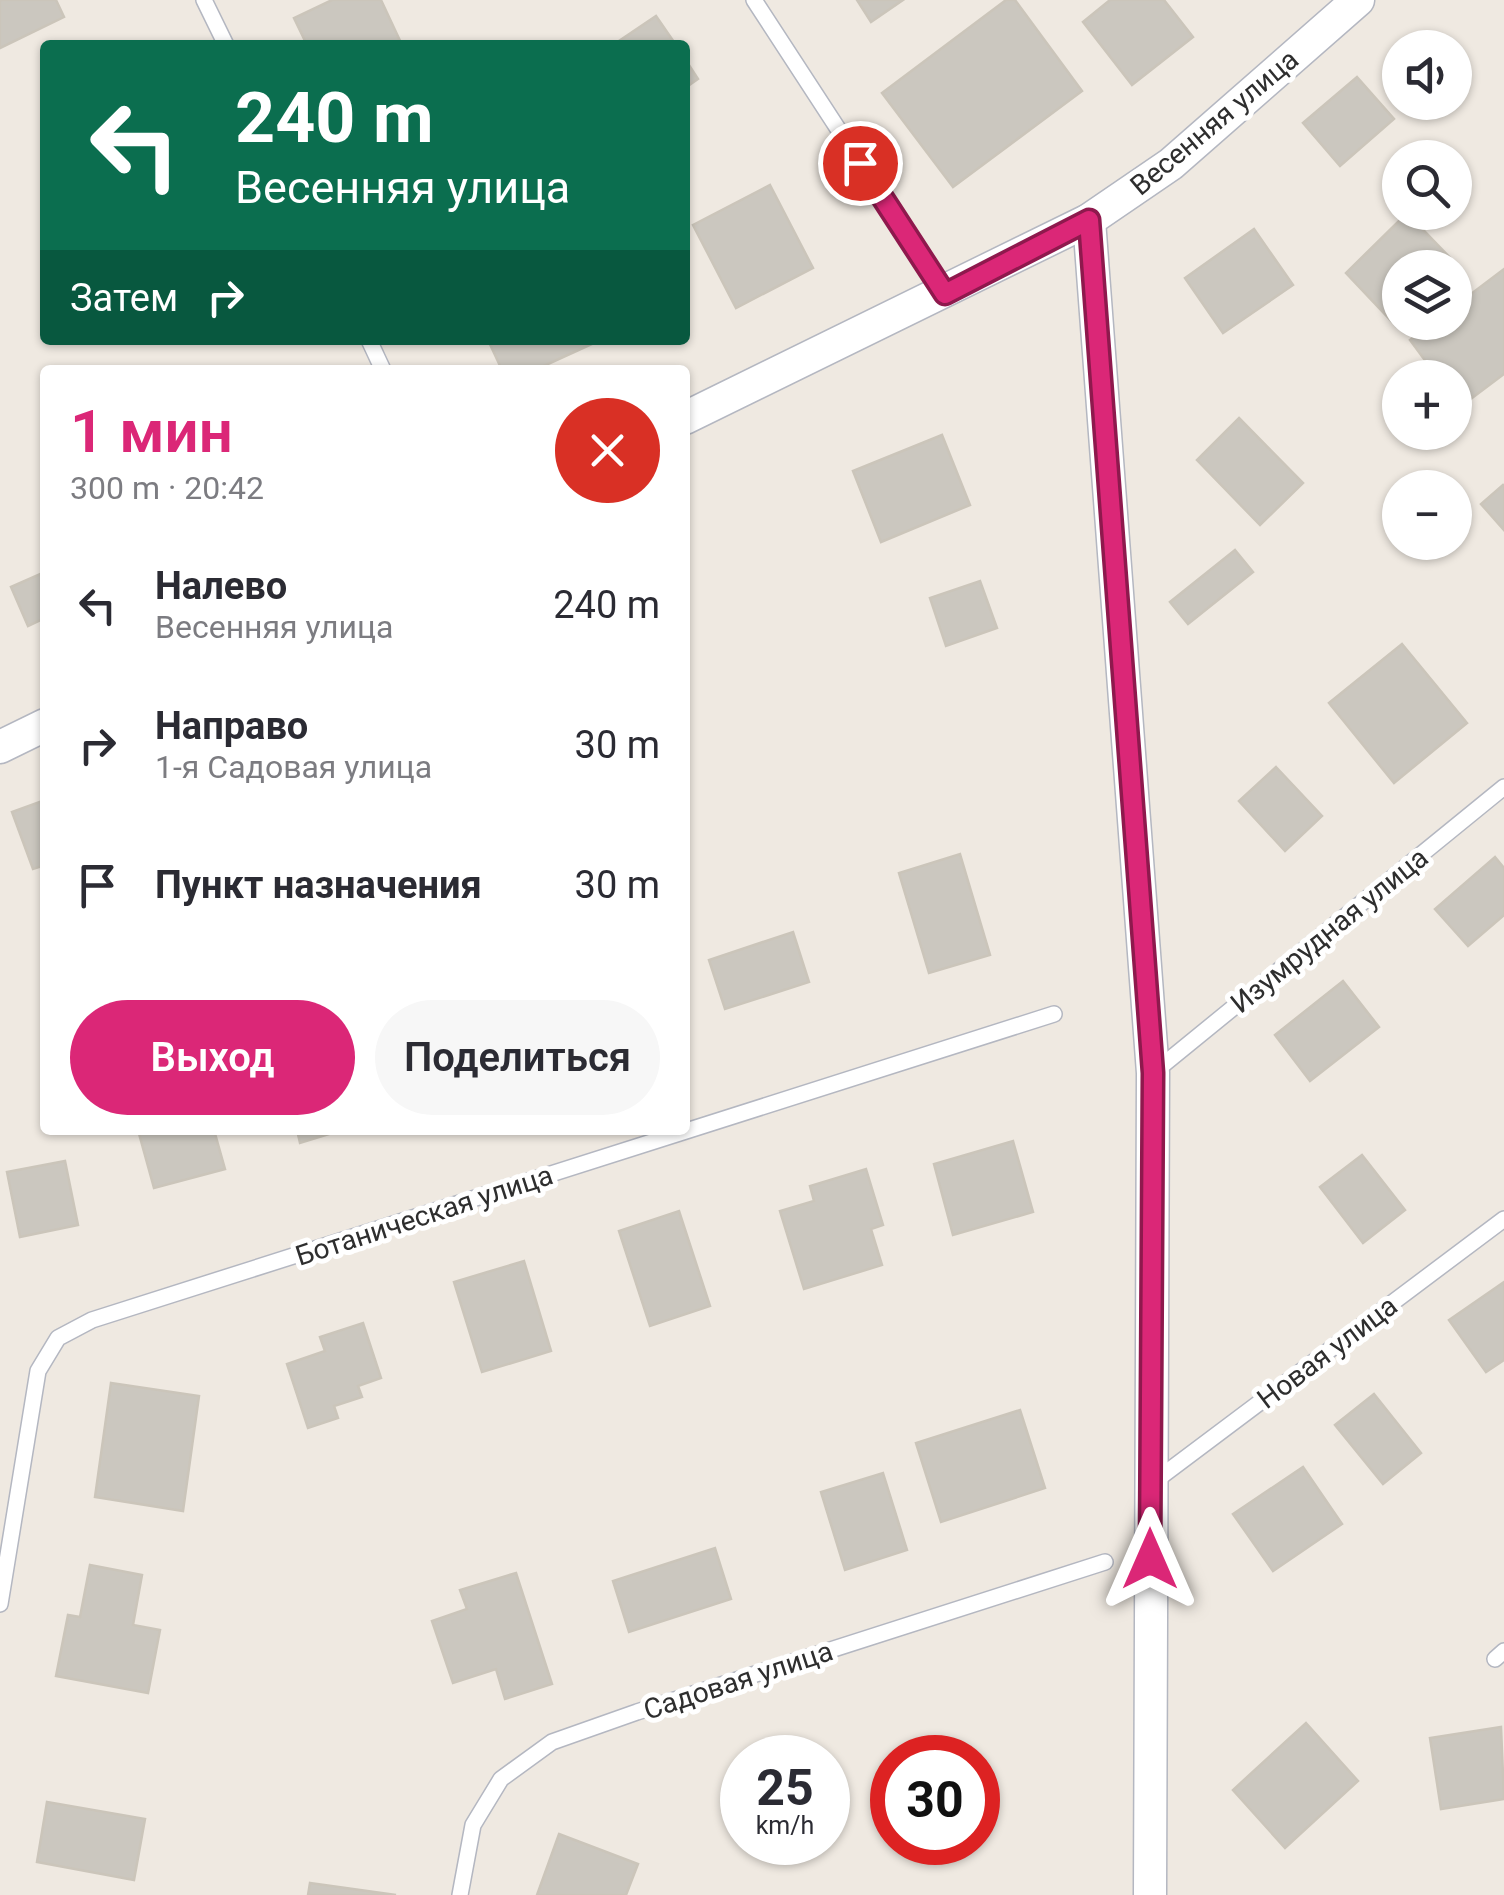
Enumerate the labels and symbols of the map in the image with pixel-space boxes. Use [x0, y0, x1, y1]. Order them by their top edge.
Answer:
street label: Весенняя улица [1124, 43, 1305, 202]
pin [818, 121, 903, 206]
street label: Изумрудная улица [1224, 841, 1434, 1020]
street label: Ботаническая улица [291, 1158, 557, 1273]
street label: Новая улица [1251, 1289, 1404, 1416]
position arrow [1098, 1507, 1202, 1611]
street label: Садовая улица [639, 1634, 837, 1727]
speed limit sign: 30 [870, 1735, 1000, 1865]

